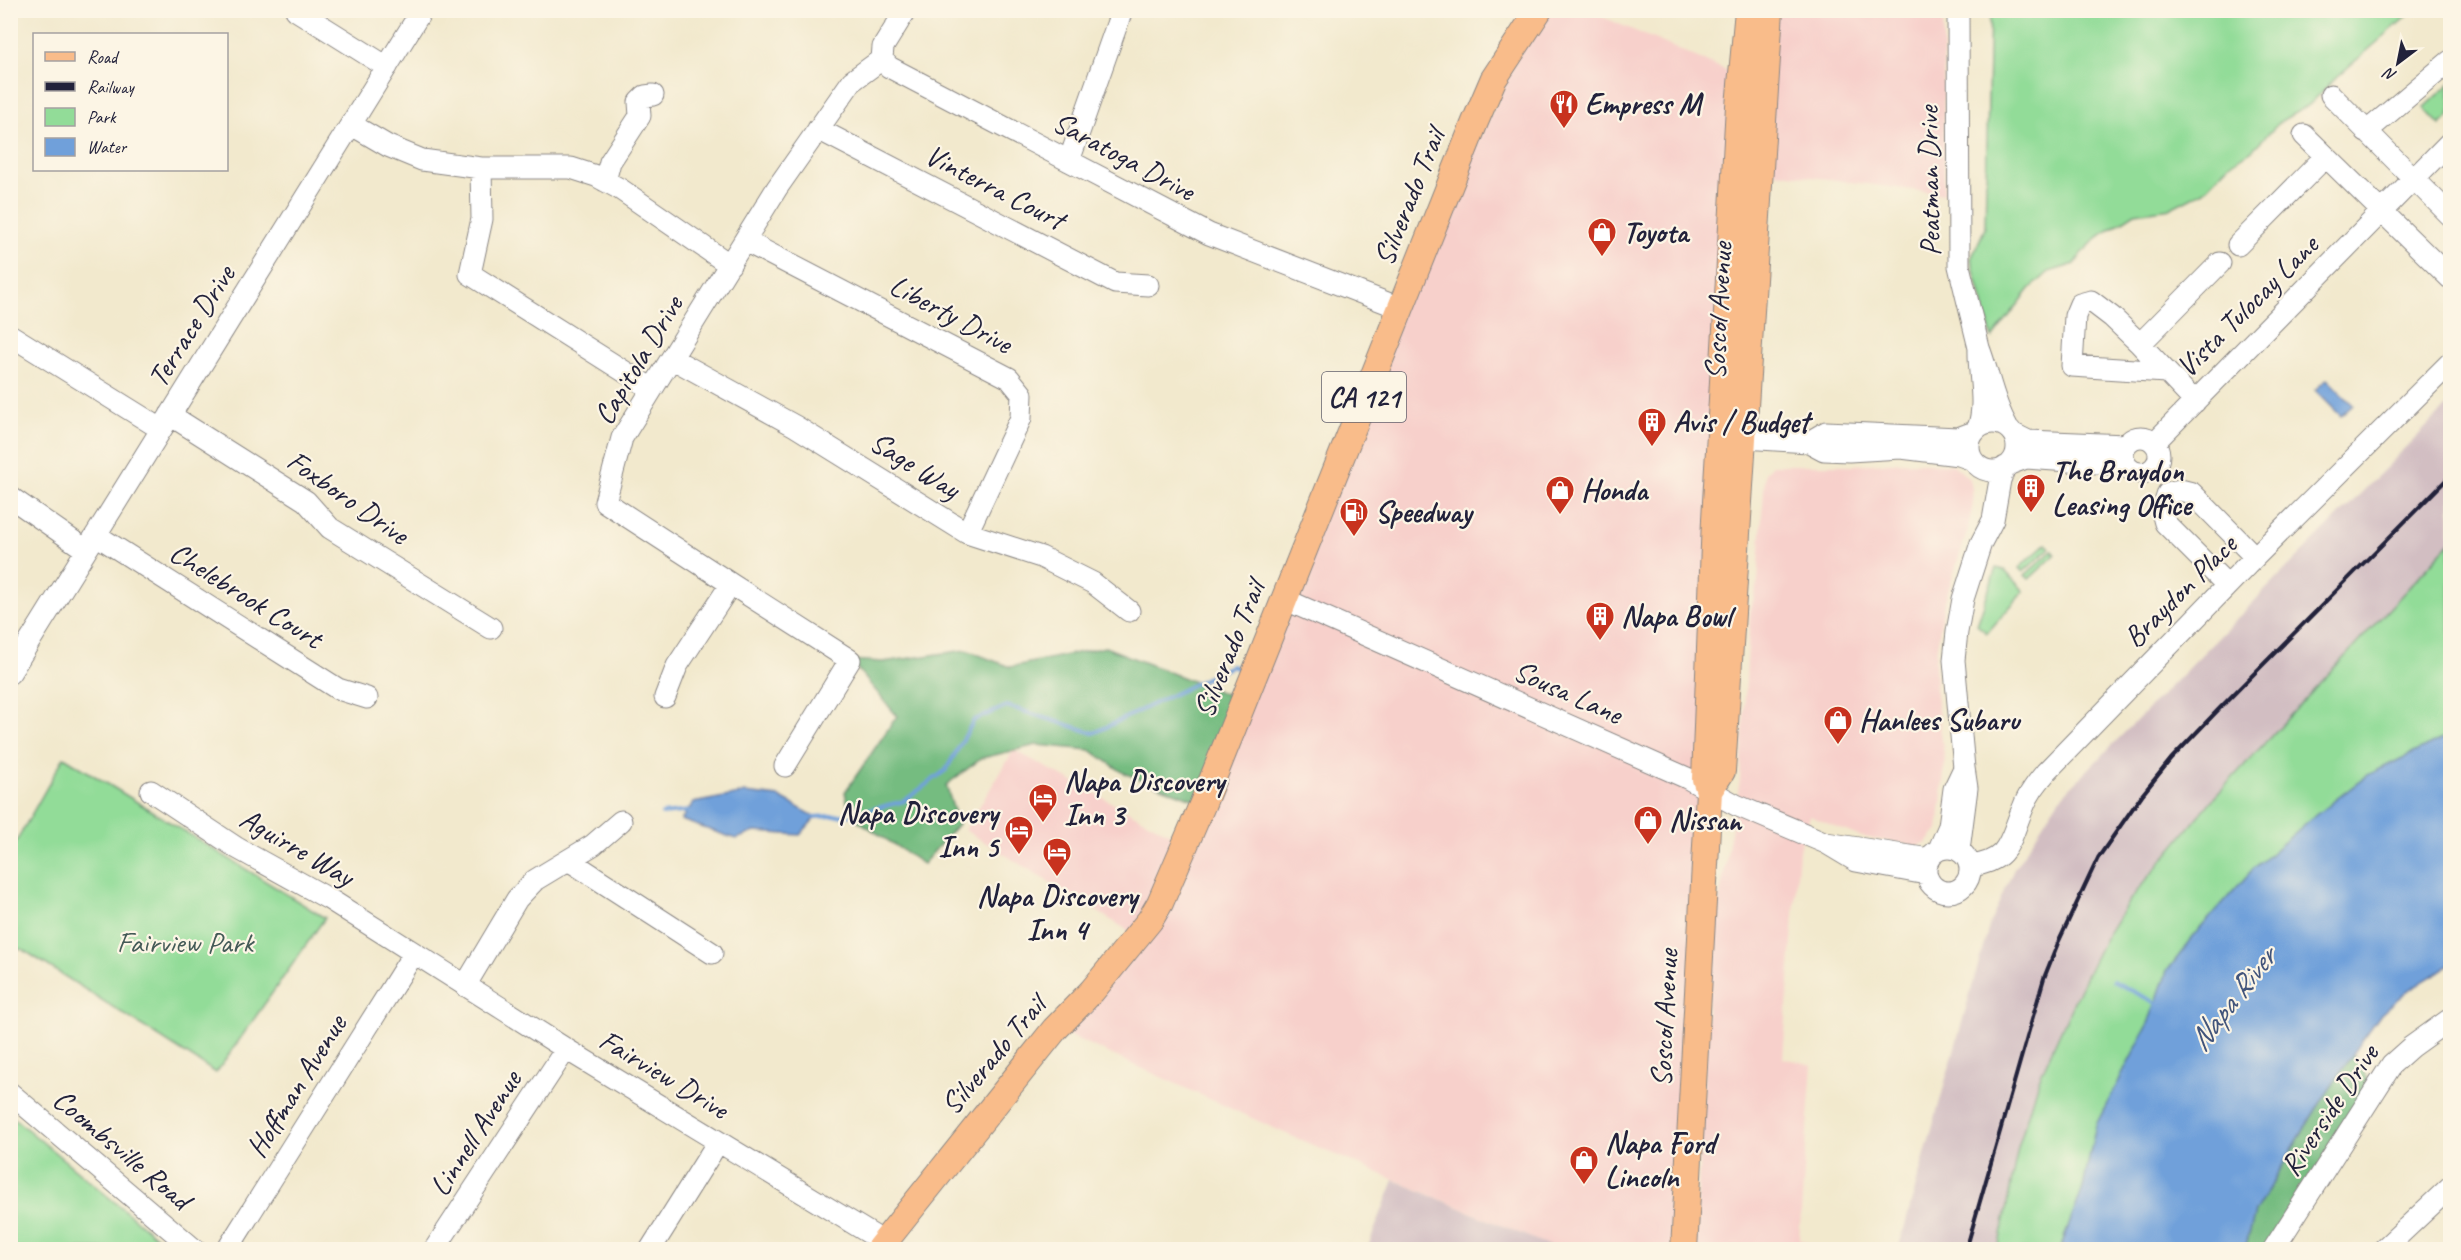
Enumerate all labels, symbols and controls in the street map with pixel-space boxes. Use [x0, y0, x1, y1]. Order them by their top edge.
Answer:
legend [33, 33, 228, 171]
north arrow [2368, 33, 2428, 93]
text: Road [87, 46, 120, 68]
text: N [2378, 62, 2400, 86]
text: Railway [87, 76, 135, 98]
place label: Empress M [1585, 85, 1705, 123]
restaurant icon: Empress M [1548, 88, 1580, 130]
street label: Saratoga Drive [1046, 103, 1204, 210]
street label: Peatman Drive [1909, 103, 1949, 256]
text: Park [87, 106, 117, 128]
street label: Silverado Trail [1364, 119, 1455, 271]
text: Water [87, 136, 128, 158]
street label: Vinterra Court [919, 136, 1075, 240]
place label: Toyota [1623, 213, 1691, 251]
shop icon: Toyota [1586, 216, 1618, 258]
street label: Vista Tulocay Lane [2168, 225, 2328, 385]
street label: Soscol Avenue [1695, 239, 1741, 381]
street label: Terrace Drive [139, 256, 244, 394]
street label: Liberty Drive [883, 266, 1021, 363]
street label: Capitola Drive [585, 287, 693, 431]
road number: CA 121 [1322, 372, 1406, 422]
place label: Avis / Budget [1673, 403, 1814, 441]
building icon: Avis / Budget [1636, 406, 1668, 448]
street label: Sage Way [863, 423, 969, 508]
street label: Foxboro Drive [280, 441, 418, 554]
place label: The Braydon Leasing Office [2052, 452, 2194, 524]
place label: Honda [1581, 471, 1650, 509]
building icon: The Braydon Leasing Office [2015, 472, 2047, 514]
shop icon: Honda [1544, 474, 1576, 516]
place label: Speedway [1375, 493, 1474, 531]
fuel station icon: Speedway [1338, 496, 1370, 538]
street label: Braydon Place [2115, 525, 2246, 656]
street label: Chelebrook Court [163, 533, 332, 658]
street label: Silverado Trail [1184, 571, 1275, 723]
place label: Napa Bowl [1621, 597, 1737, 635]
building icon: Napa Bowl [1584, 600, 1616, 642]
street label: Sousa Lane [1508, 651, 1630, 734]
place label: Hanlees Subaru [1859, 701, 2022, 739]
shop icon: Hanlees Subaru [1822, 704, 1854, 746]
place label: Napa Discovery Inn 3 [1064, 762, 1227, 834]
hotel icon: Napa Discovery Inn 3 [1027, 782, 1059, 824]
place label: Napa Discovery Inn 5 [838, 794, 1001, 866]
street label: Aguirre Way [233, 799, 363, 896]
place label: Nissan [1669, 801, 1743, 839]
shop icon: Nissan [1632, 804, 1664, 846]
hotel icon: Napa Discovery Inn 5 [1003, 814, 1035, 856]
hotel icon: Napa Discovery Inn 4 [1041, 836, 1073, 878]
place label: Napa Discovery Inn 4 [977, 877, 1140, 949]
park label: Fairview Park [117, 923, 255, 961]
water label: Napa River [2179, 935, 2289, 1059]
street label: Soscol Avenue [1641, 946, 1687, 1088]
street label: Silverado Trail [932, 984, 1057, 1122]
street label: Hoffman Avenue [237, 1006, 356, 1164]
street label: Fairview Drive [592, 1021, 737, 1129]
street label: Riverside Drive [2271, 1035, 2388, 1183]
street label: Linnell Avenue [420, 1061, 531, 1203]
street label: Coombsville Road [45, 1080, 202, 1220]
place label: Napa Ford Lincoln [1605, 1124, 1720, 1196]
shop icon: Napa Ford Lincoln [1568, 1144, 1600, 1186]

